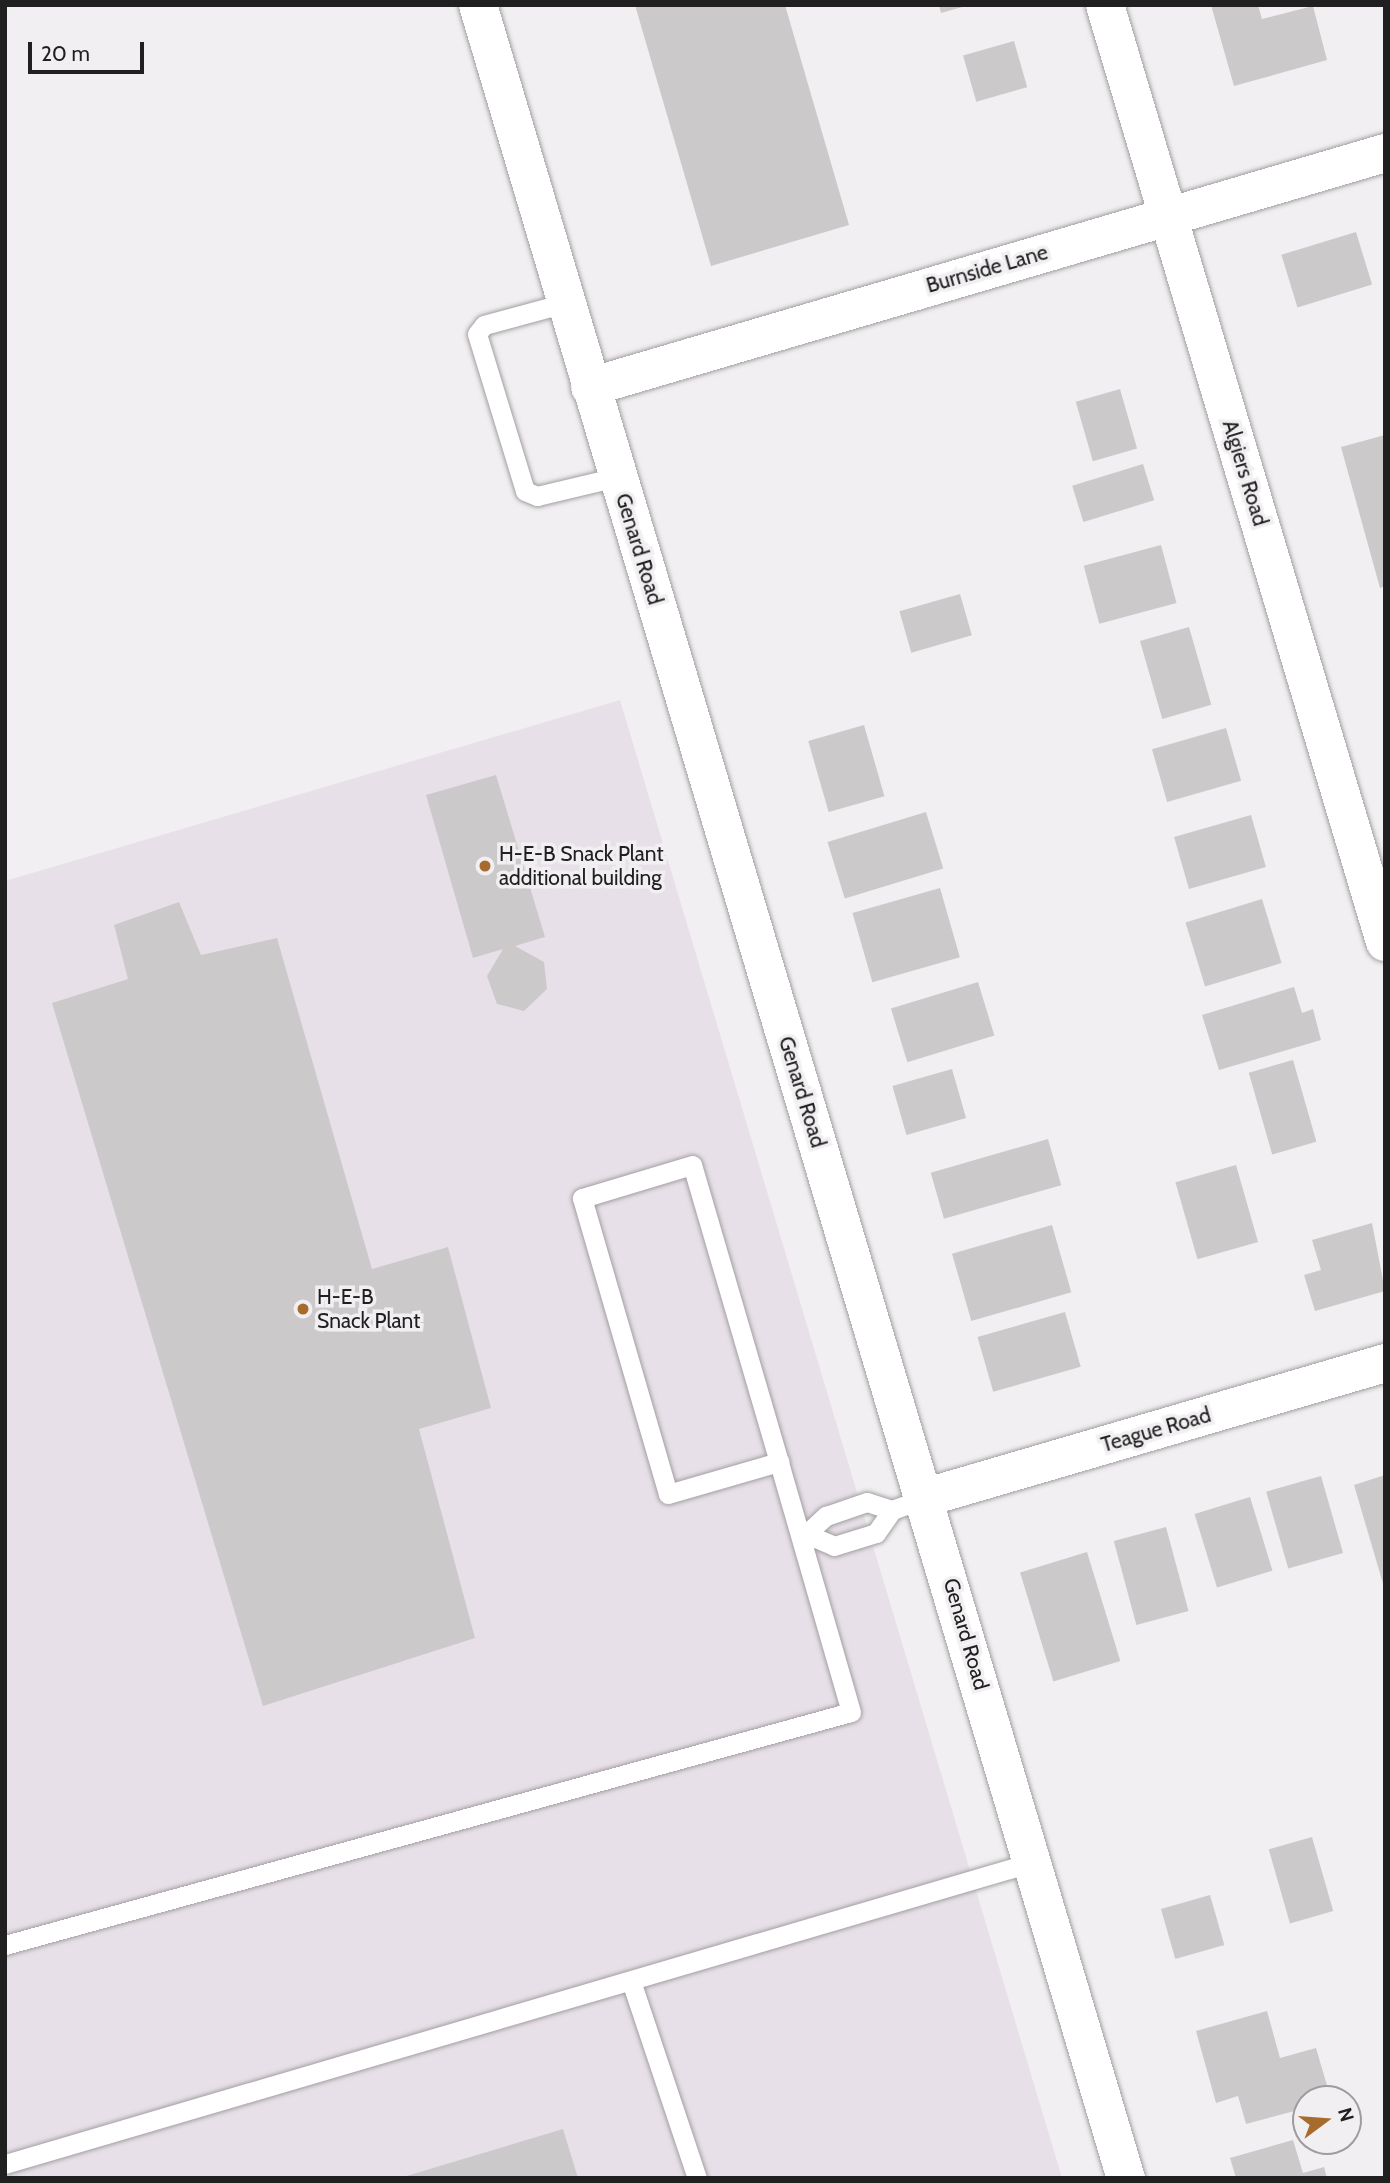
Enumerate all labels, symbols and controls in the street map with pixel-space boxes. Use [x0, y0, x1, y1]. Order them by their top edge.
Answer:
scale bar [32, 28, 147, 72]
text: 20 m [41, 41, 90, 66]
street label: Burnside Lane [923, 240, 1051, 298]
street label: Algiers Road [1217, 417, 1273, 529]
street label: Genard Road [610, 490, 668, 608]
place label: H-E-B Snack Plant additional building [499, 841, 663, 891]
marker: H-E-B Snack Plant additional building [477, 858, 493, 874]
street label: Genard Road [773, 1033, 831, 1151]
place label: H-E-B Snack Plant [317, 1284, 420, 1334]
marker: H-E-B Snack Plant [295, 1301, 311, 1317]
street label: Teague Road [1098, 1402, 1214, 1458]
street label: Genard Road [938, 1575, 994, 1693]
north arrow [1292, 2085, 1362, 2155]
text: N [1333, 2105, 1359, 2124]

